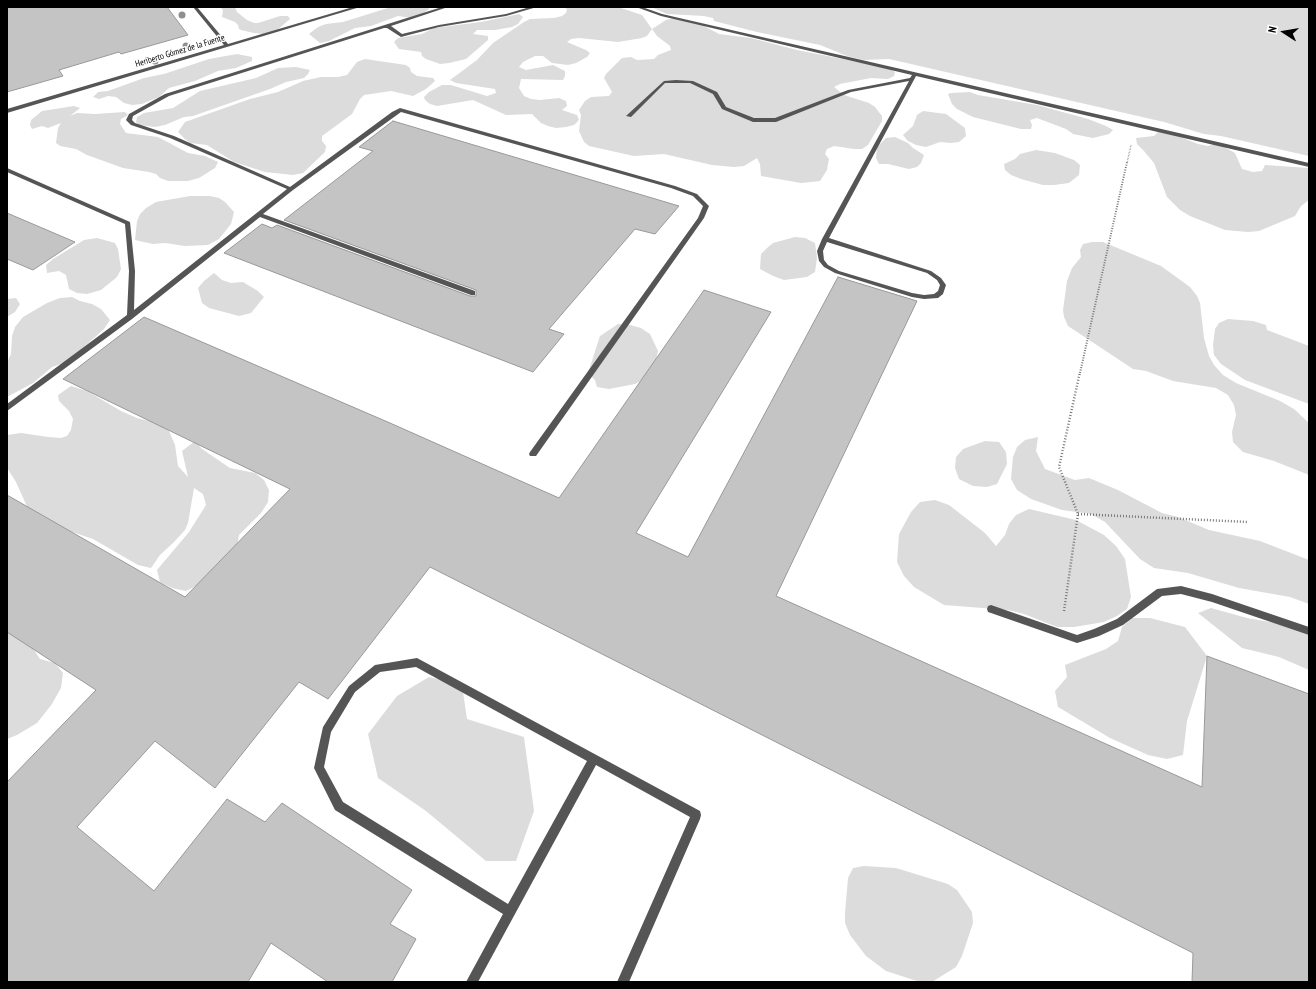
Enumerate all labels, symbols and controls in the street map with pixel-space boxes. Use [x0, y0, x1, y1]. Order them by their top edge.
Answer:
north arrow [1264, 12, 1304, 52]
text: N [1265, 25, 1280, 34]
street label: Heriberto Gómez de la Fuente [134, 32, 226, 70]

